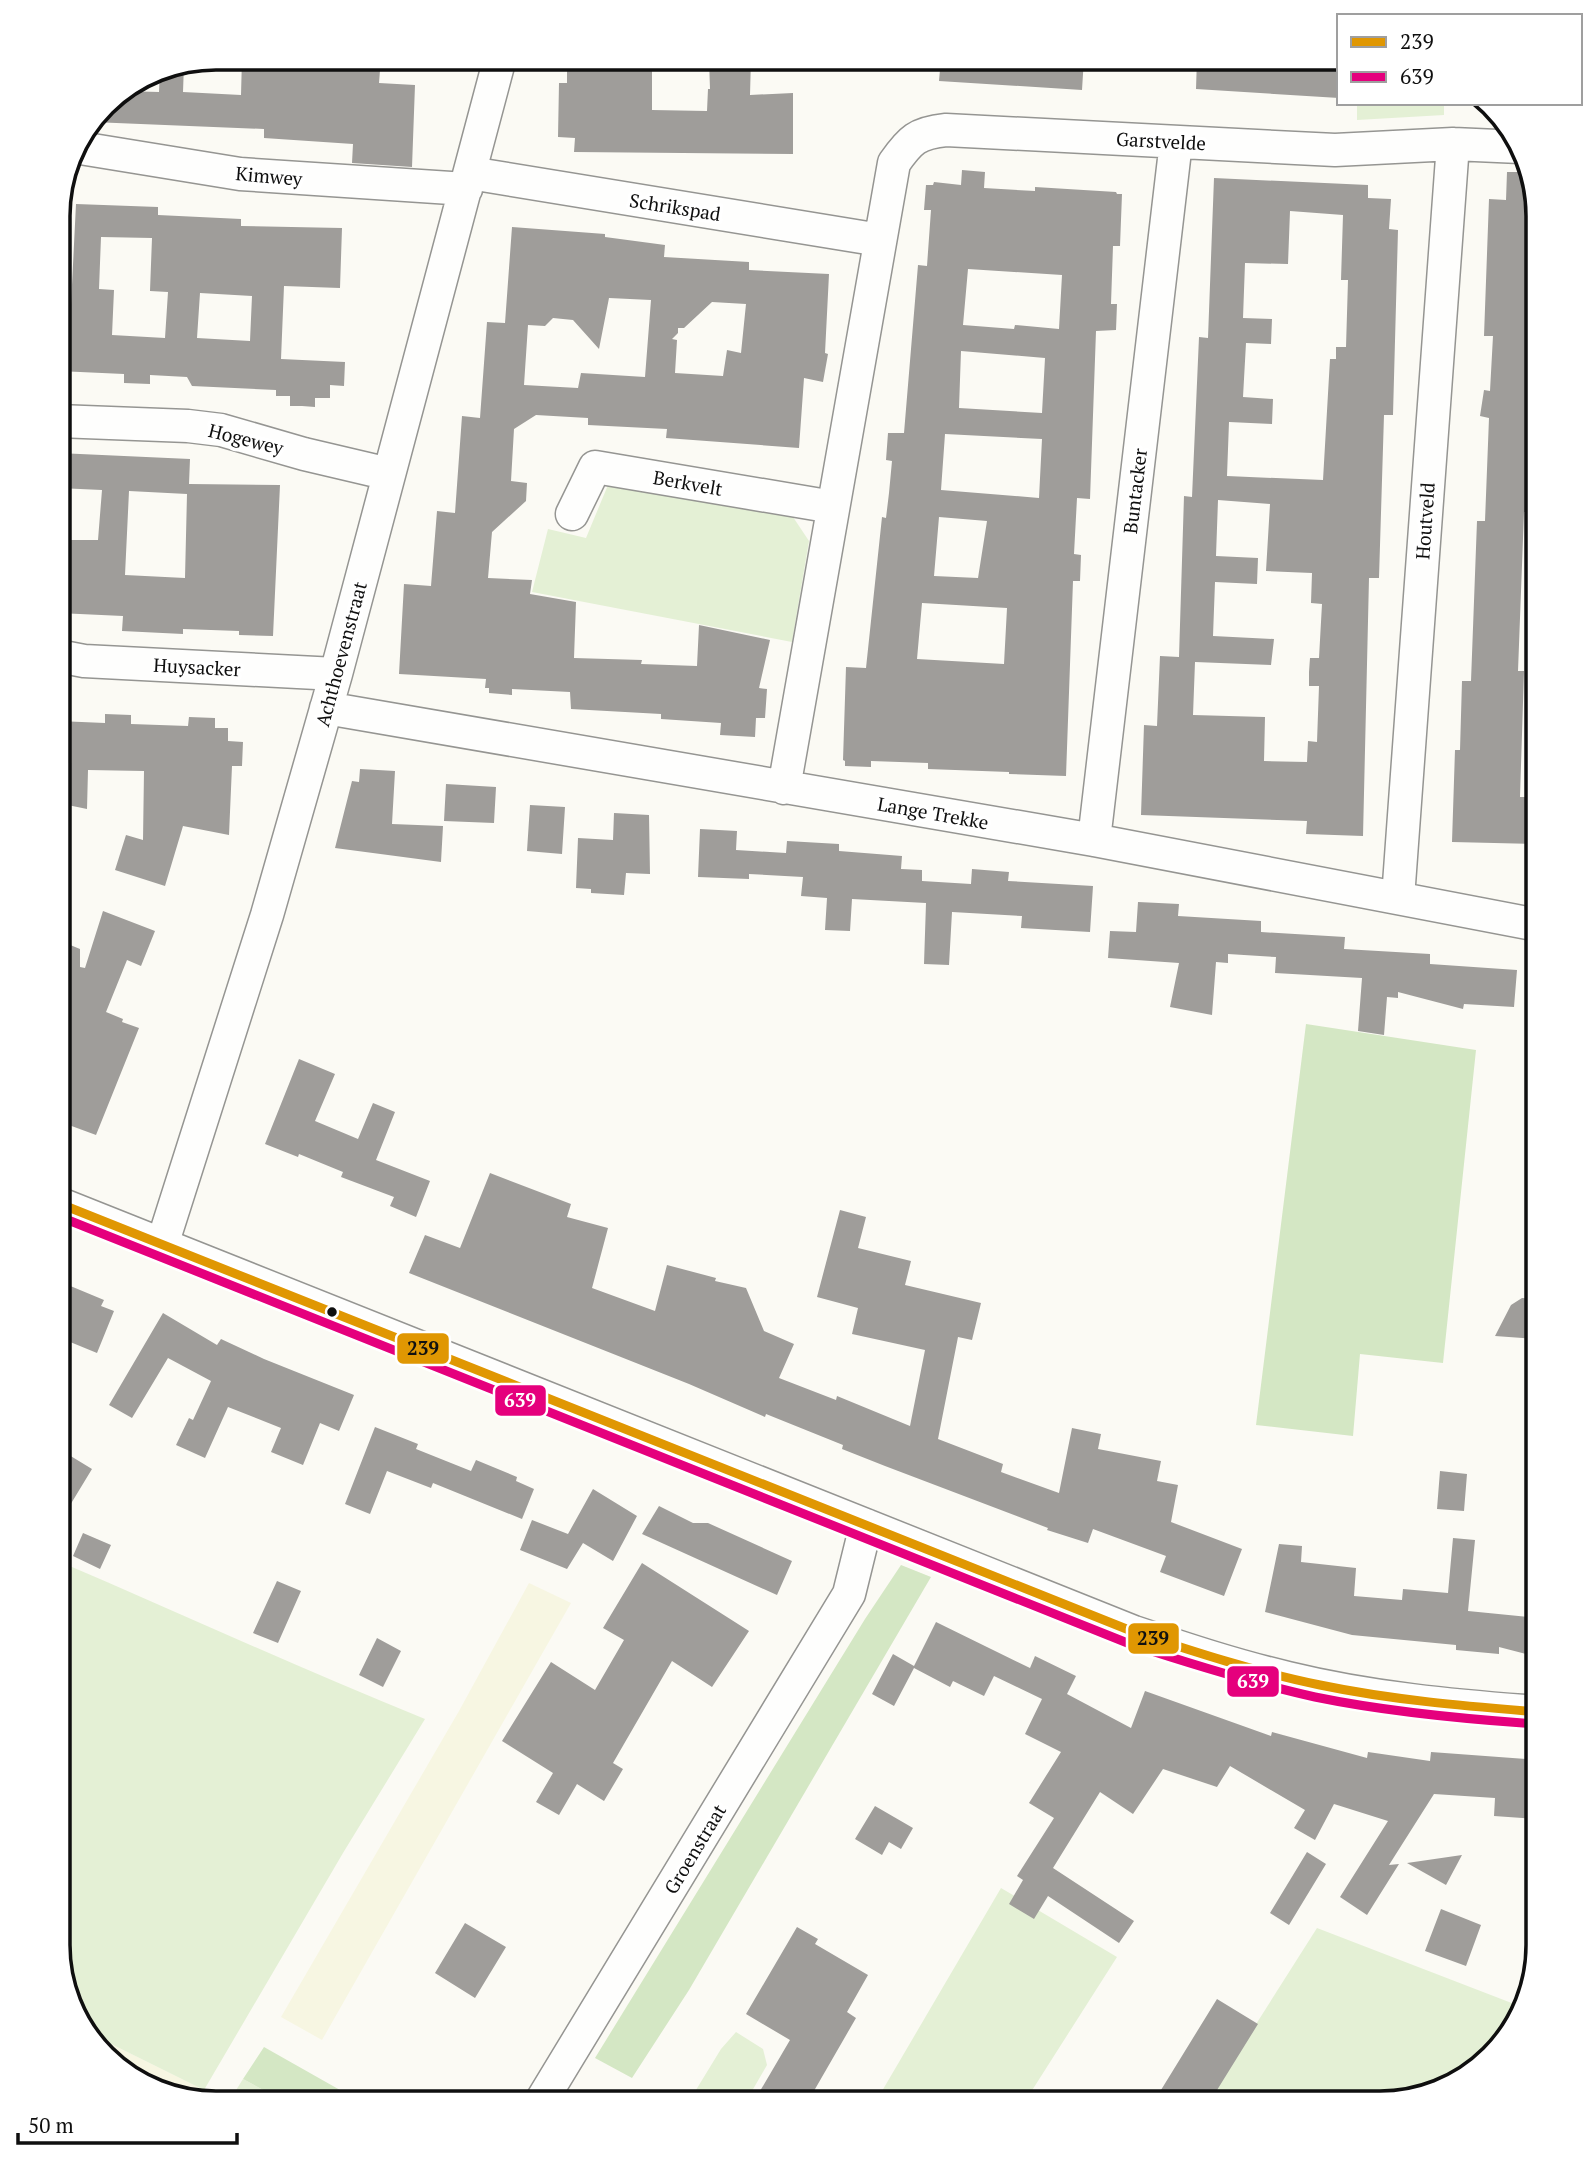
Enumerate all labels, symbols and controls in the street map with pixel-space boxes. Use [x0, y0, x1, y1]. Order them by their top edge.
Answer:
legend [1337, 14, 1582, 105]
text: 239 [1400, 27, 1434, 55]
text: 639 [1400, 62, 1434, 90]
street label: Garstvelde [1115, 126, 1207, 155]
street label: Kimwey [235, 160, 304, 191]
street label: Schrikspad [628, 187, 723, 226]
street label: Hogewey [206, 417, 287, 460]
street label: Buntacker [1117, 446, 1152, 535]
street label: Berkvelt [651, 464, 725, 501]
street label: Houtveld [1409, 481, 1440, 560]
street label: Achthoevenstraat [309, 579, 372, 729]
street label: Huysacker [153, 652, 242, 681]
street label: Lange Trekke [876, 790, 991, 835]
unlabelled marker [325, 1305, 339, 1319]
line badge: 239 [396, 1332, 450, 1365]
text: 239 [407, 1335, 439, 1360]
line badge: 639 [494, 1384, 547, 1417]
text: 639 [504, 1387, 536, 1412]
line badge: 239 [1127, 1622, 1180, 1655]
text: 239 [1137, 1625, 1169, 1650]
line badge: 639 [1226, 1665, 1280, 1698]
text: 639 [1237, 1668, 1269, 1693]
street label: Groenstraat [658, 1799, 731, 1898]
scale bar [18, 2102, 236, 2146]
text: 50 m [28, 2111, 74, 2139]

